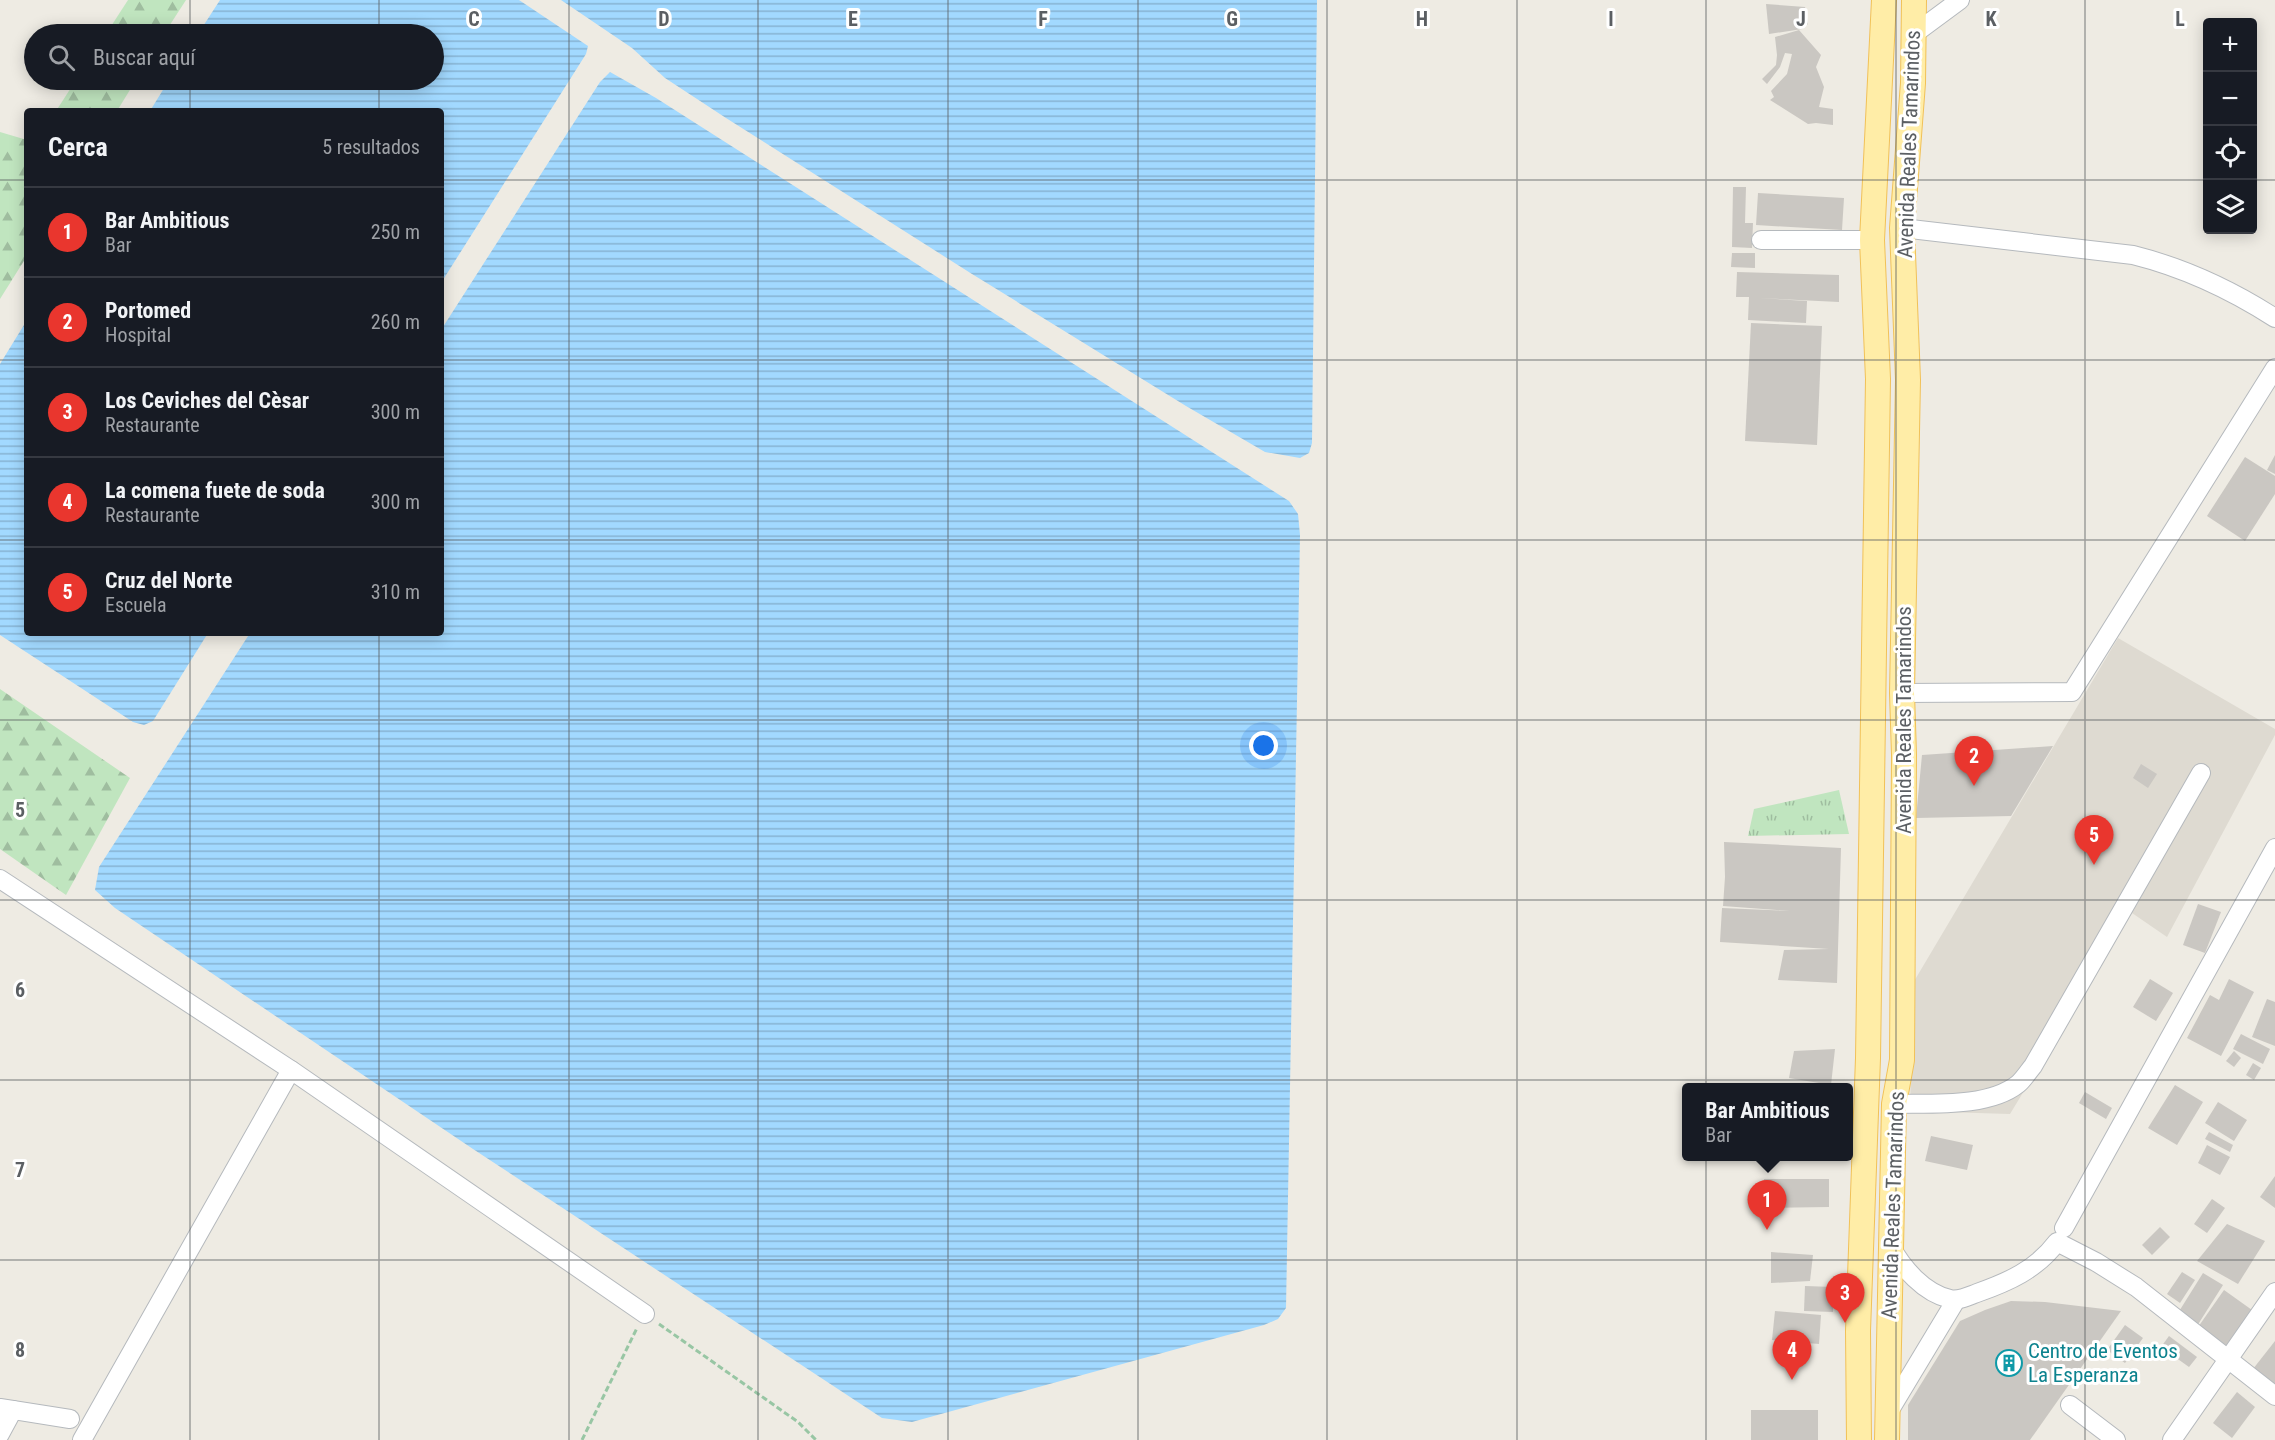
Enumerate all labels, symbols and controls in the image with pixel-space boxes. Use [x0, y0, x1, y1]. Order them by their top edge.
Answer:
text: C [468, 7, 480, 31]
text: D [658, 7, 670, 31]
text: E [848, 7, 858, 31]
text: F [1038, 7, 1048, 31]
text: G [1226, 7, 1238, 31]
text: H [1416, 7, 1428, 31]
text: I [1608, 7, 1614, 31]
text: J [1796, 7, 1806, 31]
text: K [1985, 7, 1997, 31]
text: L [2175, 7, 2185, 31]
map controls [2203, 18, 2257, 234]
button: + [2203, 18, 2257, 72]
search box [24, 24, 444, 90]
street label: Avenida Reales Tamarindos [1893, 30, 1925, 258]
icon: search [45, 41, 78, 74]
text: Buscar aquí [93, 45, 196, 70]
button: − [2203, 72, 2257, 126]
button: locate [2203, 126, 2257, 180]
text: Cerca [48, 132, 108, 162]
text: 5 resultados [322, 135, 420, 159]
button: layers [2203, 180, 2257, 234]
text: Bar Ambitious [105, 208, 230, 233]
text: 1 [62, 220, 73, 244]
text: 250 m [371, 220, 420, 244]
text: Bar [105, 233, 132, 257]
text: Portomed [105, 298, 191, 323]
text: 2 [62, 310, 73, 334]
text: 260 m [371, 310, 420, 334]
text: Hospital [105, 323, 171, 347]
text: Los Ceviches del Cèsar [105, 388, 309, 413]
text: 3 [62, 400, 73, 424]
text: 300 m [371, 400, 420, 424]
text: Restaurante [105, 413, 200, 437]
text: La comena fuete de soda [105, 478, 325, 503]
text: 4 [62, 490, 73, 514]
text: 300 m [371, 490, 420, 514]
text: Restaurante [105, 503, 200, 527]
text: Cruz del Norte [105, 568, 232, 593]
text: 5 [62, 580, 73, 604]
text: 310 m [371, 580, 420, 604]
text: Escuela [105, 593, 167, 617]
street label: Avenida Reales Tamarindos [1892, 606, 1916, 834]
your location [1249, 731, 1278, 760]
pin: 2 [1954, 736, 1994, 786]
text: 5 [15, 798, 25, 822]
pin: 5 [2074, 816, 2114, 865]
text: 6 [15, 978, 25, 1002]
popup [1682, 1083, 1853, 1161]
street label: Avenida Reales Tamarindos [1877, 1091, 1909, 1319]
text: Bar Ambitious [1705, 1098, 1830, 1123]
text: Bar [1705, 1123, 1732, 1147]
text: 7 [15, 1158, 25, 1182]
pin: 1 [1748, 1180, 1786, 1230]
pin: 3 [1826, 1274, 1864, 1323]
pin: 4 [1772, 1330, 1812, 1380]
text: 8 [15, 1338, 25, 1362]
place label: Centro de Eventos La Esperanza [2028, 1339, 2178, 1387]
building icon: Centro de Eventos La Esperanza [1994, 1348, 2024, 1378]

